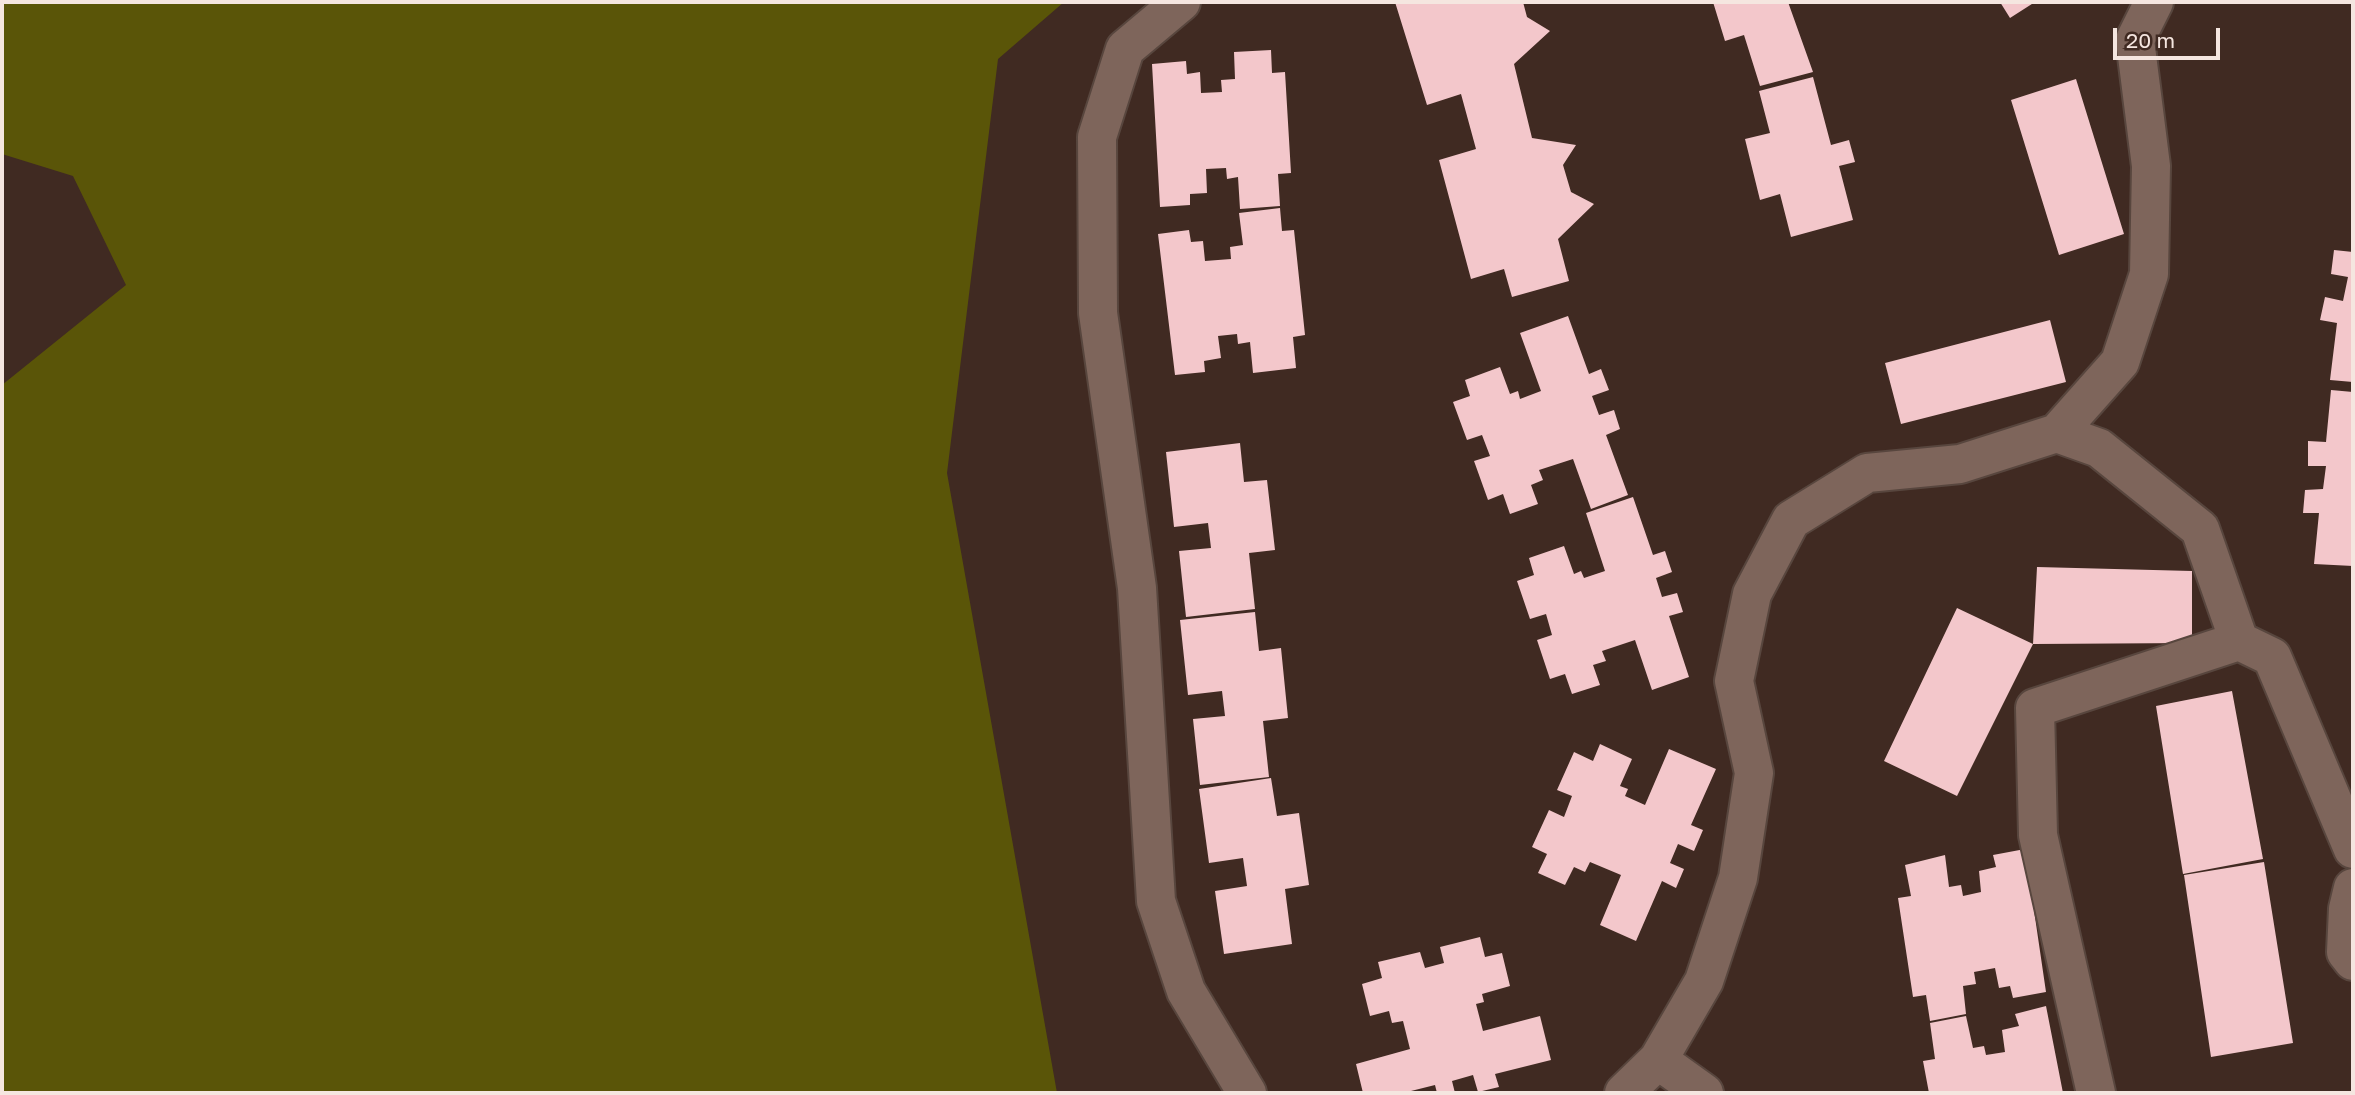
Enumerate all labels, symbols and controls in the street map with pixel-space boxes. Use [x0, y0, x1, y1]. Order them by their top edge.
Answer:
scale bar [2117, 14, 2224, 58]
text: 20 m [2126, 27, 2175, 53]

